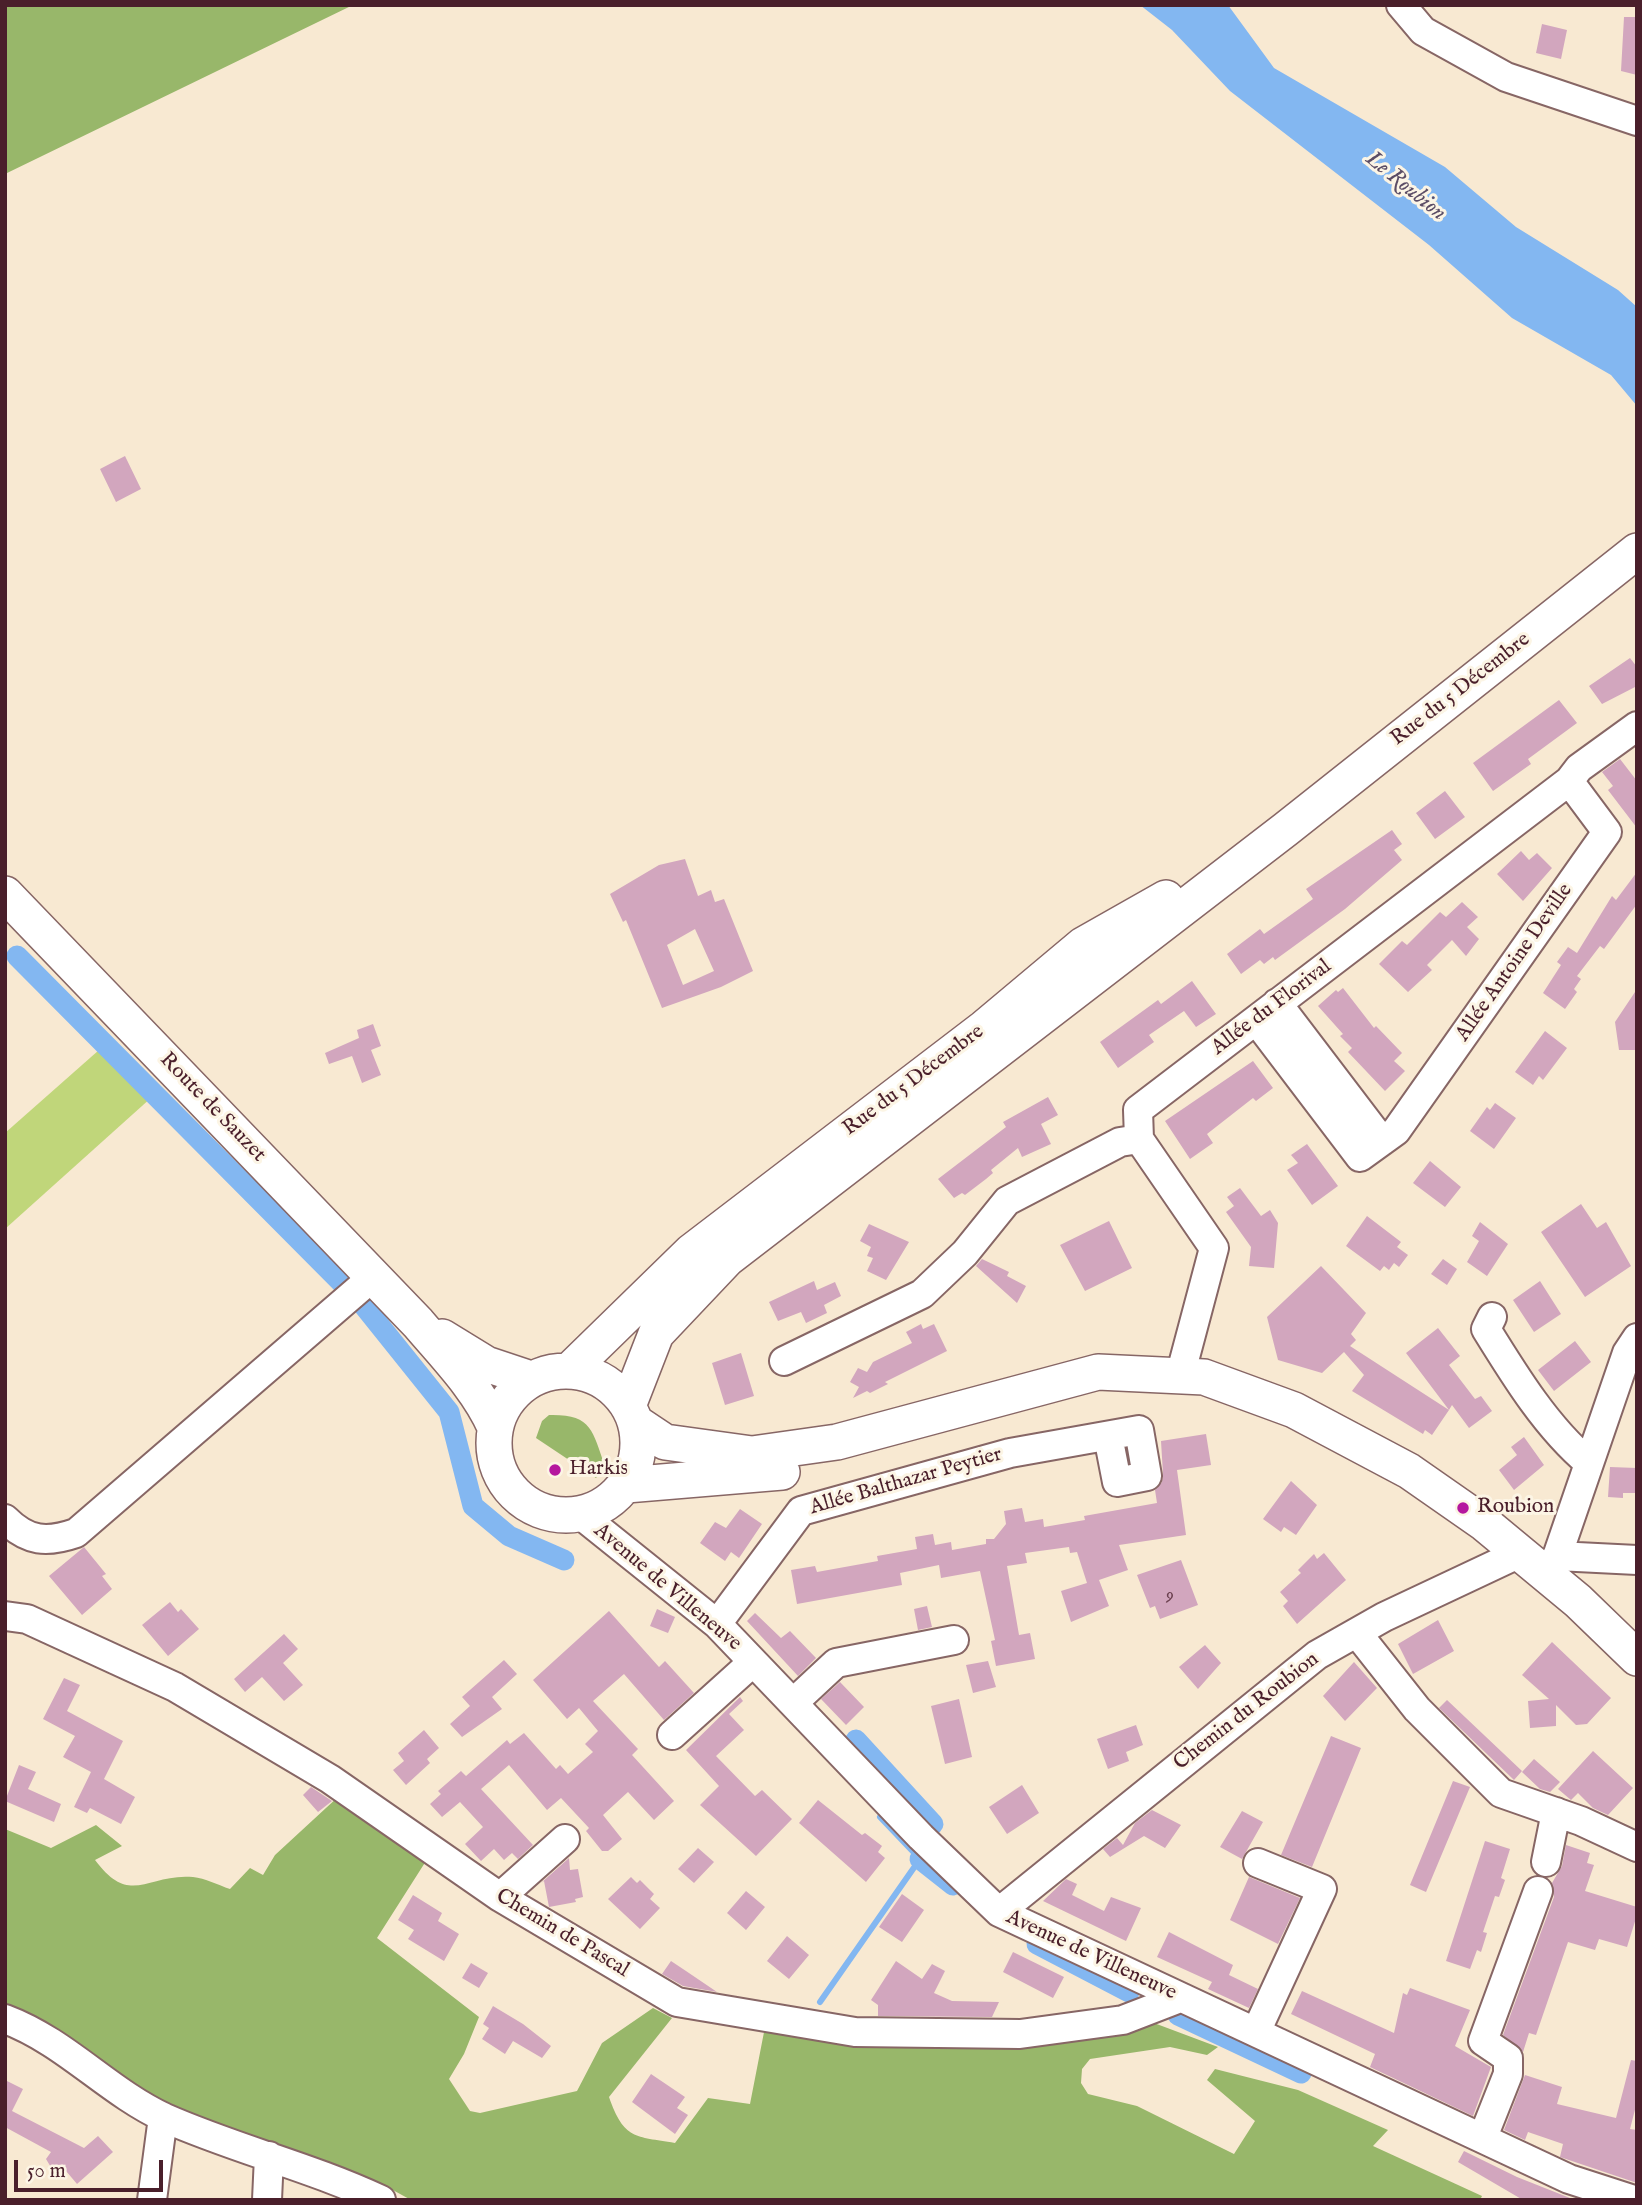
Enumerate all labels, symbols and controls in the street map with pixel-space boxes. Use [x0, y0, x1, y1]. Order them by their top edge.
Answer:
water label: Le Roubion [1359, 146, 1451, 228]
street label: Rue du 5 Décembre [1386, 628, 1536, 752]
street label: Allée Antoine Deville [1451, 879, 1579, 1047]
street label: Allée du Florival [1207, 955, 1337, 1061]
street label: Rue du 5 Décembre [839, 1020, 989, 1142]
street label: Route de Sauzet [154, 1048, 270, 1168]
street label: Allée Balthazar Peytier [807, 1443, 1005, 1521]
place label: Harkis [569, 1457, 628, 1483]
marker: Harkis [547, 1462, 563, 1478]
place label: Roubion [1477, 1495, 1554, 1521]
marker: Roubion [1455, 1500, 1471, 1516]
street label: Avenue de Villeneuve [588, 1519, 746, 1657]
house number: 9 [1166, 1585, 1174, 1607]
street label: Chemin du Roubion [1169, 1648, 1325, 1776]
street label: Chemin de Pascal [491, 1884, 633, 1984]
street label: Avenue de Villeneuve [1002, 1905, 1180, 2007]
scale bar [18, 2146, 166, 2190]
text: 50 m [27, 2158, 66, 2185]

